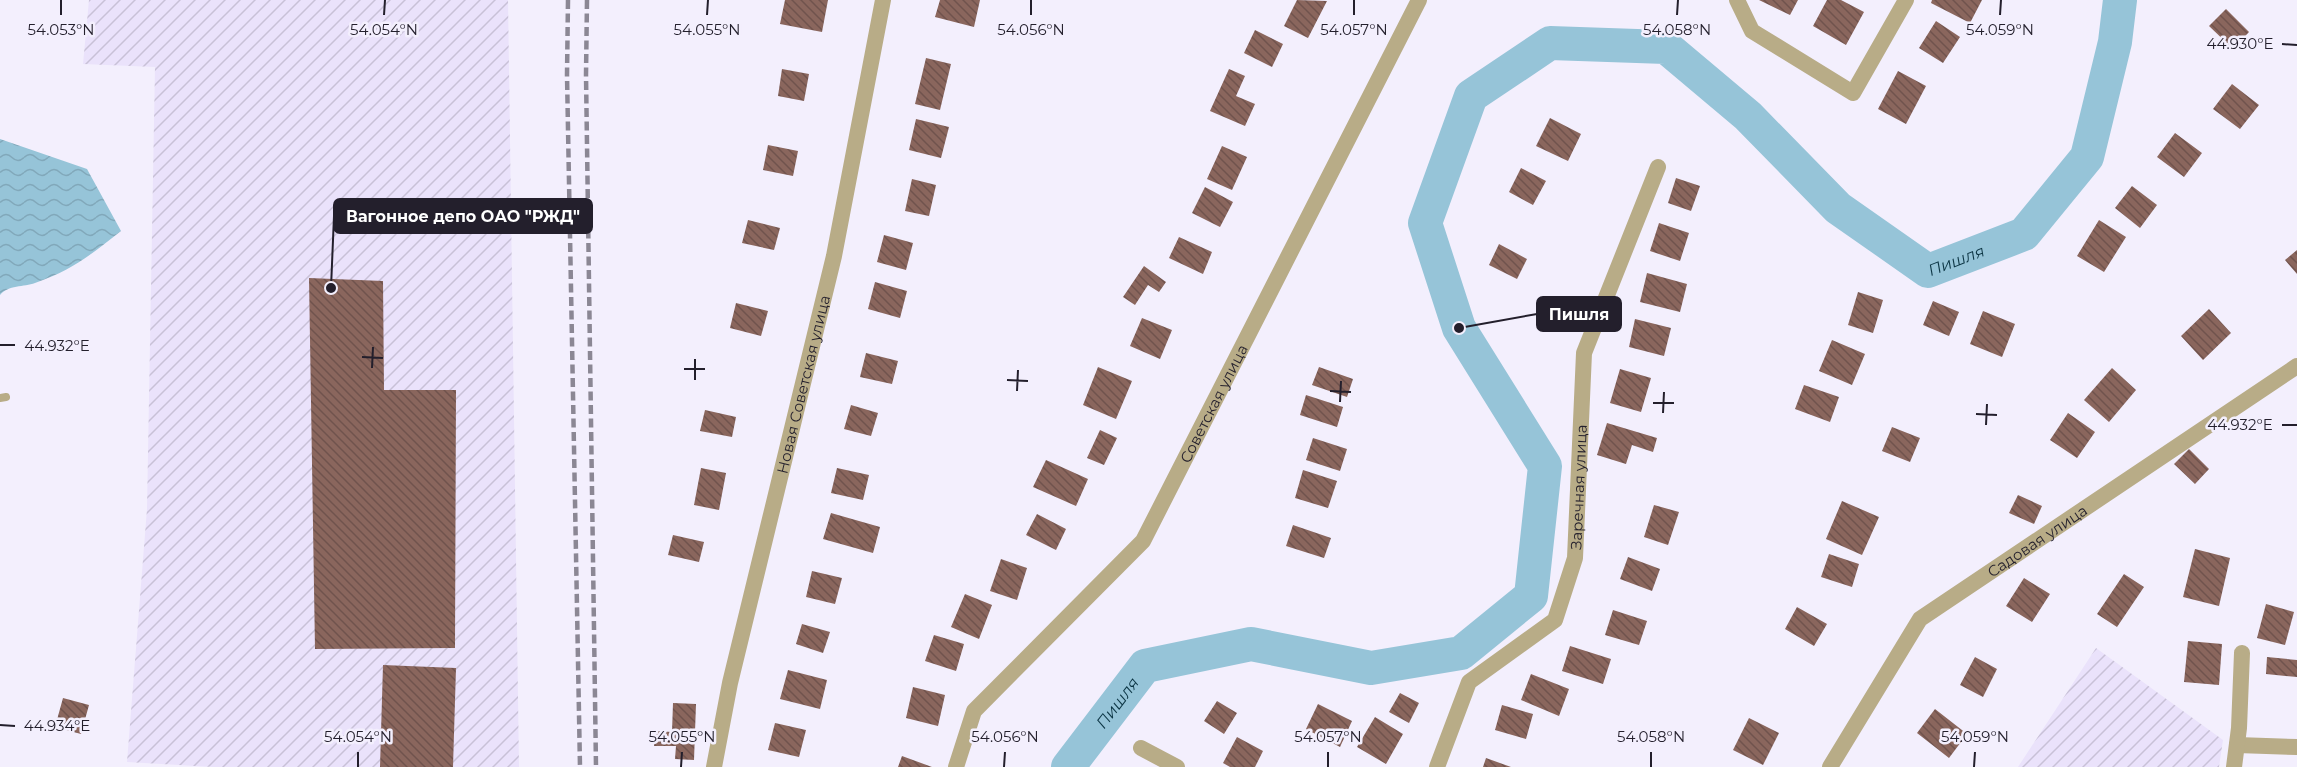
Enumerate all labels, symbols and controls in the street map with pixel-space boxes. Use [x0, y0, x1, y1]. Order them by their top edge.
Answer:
text: 54.053°N [28, 20, 94, 39]
text: 54.054°N [350, 20, 418, 39]
text: 54.055°N [674, 20, 740, 39]
text: 54.056°N [997, 20, 1065, 39]
text: 54.057°N [1320, 20, 1388, 39]
text: 54.058°N [1643, 20, 1711, 39]
text: 54.059°N [1966, 20, 2034, 39]
text: 44.930°E [2206, 34, 2274, 53]
callout: Вагонное депо ОАО "РЖД" [334, 199, 592, 233]
text: Вагонное депо ОАО "РЖД" [346, 207, 580, 226]
water label: Пишля [1925, 241, 1987, 280]
street label: Новая Советская улица [772, 293, 834, 475]
callout: Пишля [1537, 297, 1621, 331]
text: Пишля [1549, 305, 1609, 324]
text: 44.932°E [24, 336, 90, 355]
street label: Советская улица [1175, 341, 1251, 466]
text: 44.932°E [2207, 415, 2273, 434]
street label: Заречная улица [1566, 424, 1590, 550]
street label: Садовая улица [1983, 500, 2091, 581]
water label: Пишля [1092, 673, 1143, 732]
text: 44.934°E [24, 716, 90, 735]
text: 54.054°N [324, 727, 392, 746]
text: 54.055°N [649, 727, 715, 746]
text: 54.056°N [971, 727, 1039, 746]
text: 54.057°N [1294, 727, 1362, 746]
text: 54.058°N [1617, 727, 1685, 746]
text: 54.059°N [1941, 727, 2009, 746]

